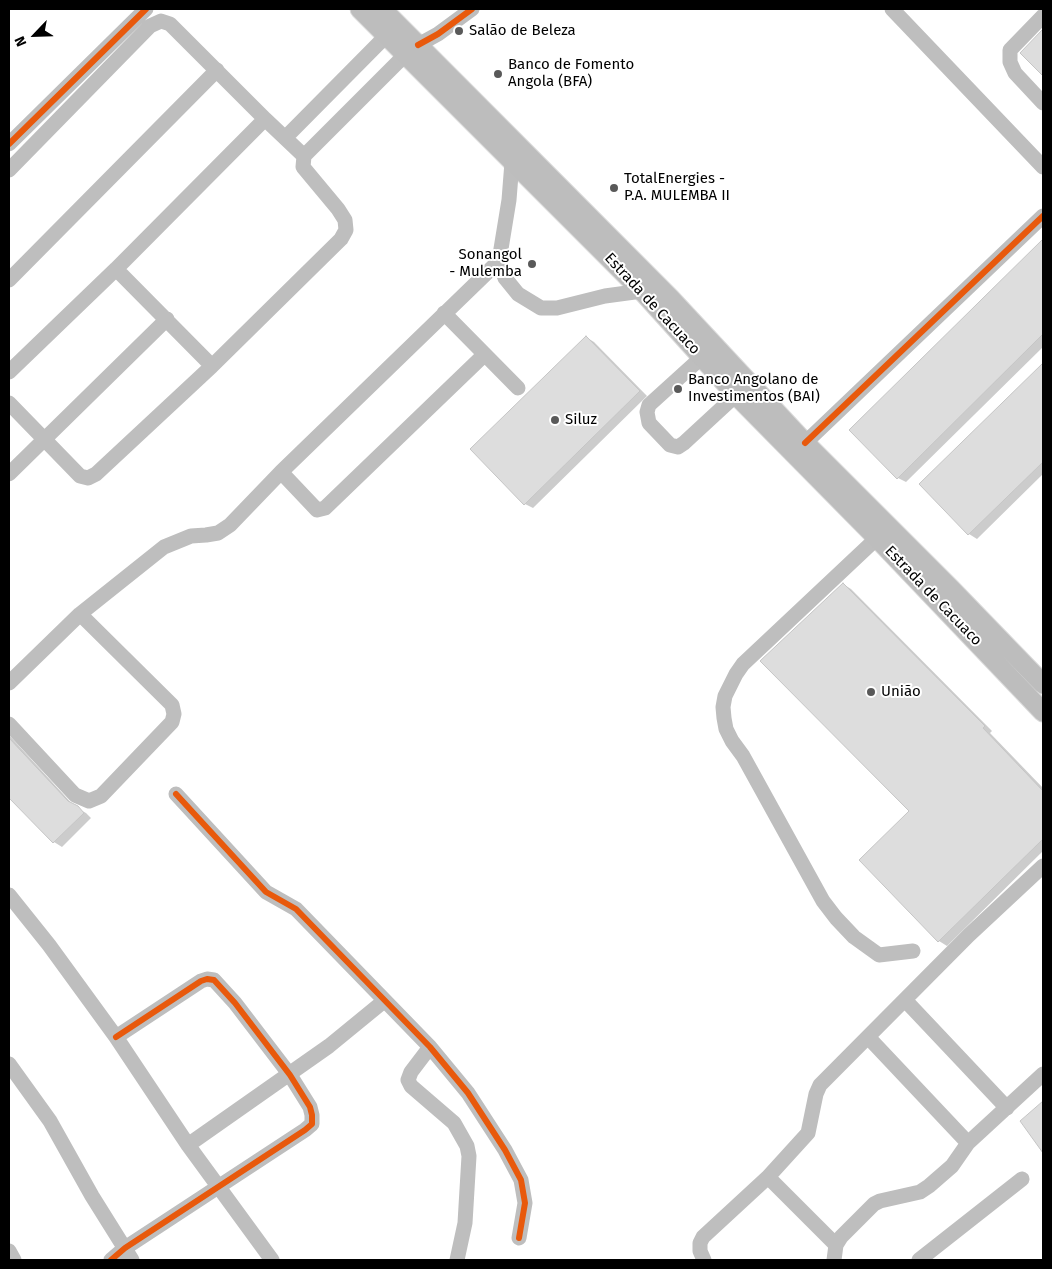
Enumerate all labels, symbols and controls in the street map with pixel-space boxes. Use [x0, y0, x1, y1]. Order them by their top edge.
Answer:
north arrow [10, 10, 60, 60]
place label: Salão de Beleza [469, 22, 576, 40]
marker: Salão de Beleza [453, 25, 465, 37]
text: N [11, 34, 30, 49]
place label: Banco de Fomento Angola (BFA) [508, 56, 634, 91]
marker: Banco de Fomento Angola (BFA) [492, 68, 504, 80]
place label: TotalEnergies - P.A. MULEMBA II [624, 170, 730, 205]
marker: TotalEnergies - P.A. MULEMBA II [608, 182, 620, 194]
place label: Sonangol - Mulemba [449, 246, 522, 281]
street label: Estrada de Cacuaco [600, 250, 704, 358]
marker: Sonangol - Mulemba [526, 258, 538, 270]
place label: Banco Angolano de Investimentos (BAI) [688, 371, 820, 406]
marker: Banco Angolano de Investimentos (BAI) [672, 383, 684, 395]
place label: Siluz [565, 411, 597, 429]
marker: Siluz [549, 414, 561, 426]
street label: Estrada de Cacuaco [881, 542, 985, 650]
place label: União [881, 683, 921, 701]
marker: União [865, 686, 877, 698]

